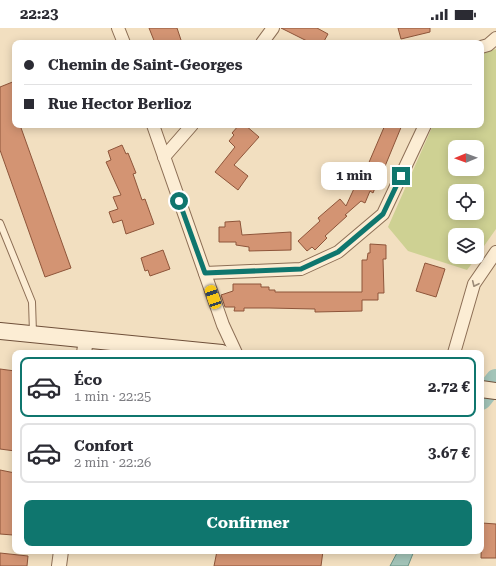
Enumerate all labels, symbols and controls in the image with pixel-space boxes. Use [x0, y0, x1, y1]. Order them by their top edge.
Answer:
text: 22:23 [20, 5, 58, 23]
text: Chemin de Saint-Georges [48, 56, 242, 74]
text: Rue Hector Berlioz [48, 95, 191, 113]
north arrow [448, 140, 484, 176]
map controls [448, 140, 484, 264]
callout: 1 min [321, 162, 387, 190]
route end [392, 167, 410, 185]
text: 1 min [336, 168, 372, 183]
button: locate [448, 184, 484, 220]
route start [170, 192, 188, 210]
button: layers [448, 228, 484, 264]
one-way arrow [472, 280, 480, 288]
car [203, 284, 223, 310]
icon: car [26, 369, 62, 405]
text: Éco [74, 371, 102, 389]
text: 2.72 € [428, 378, 470, 396]
text: 1 min · 22:25 [74, 389, 151, 404]
icon: car [26, 435, 62, 471]
text: Confort [74, 437, 133, 455]
text: 3.67 € [428, 444, 470, 462]
text: 2 min · 22:26 [74, 455, 151, 470]
button: Confirmer [24, 500, 472, 546]

